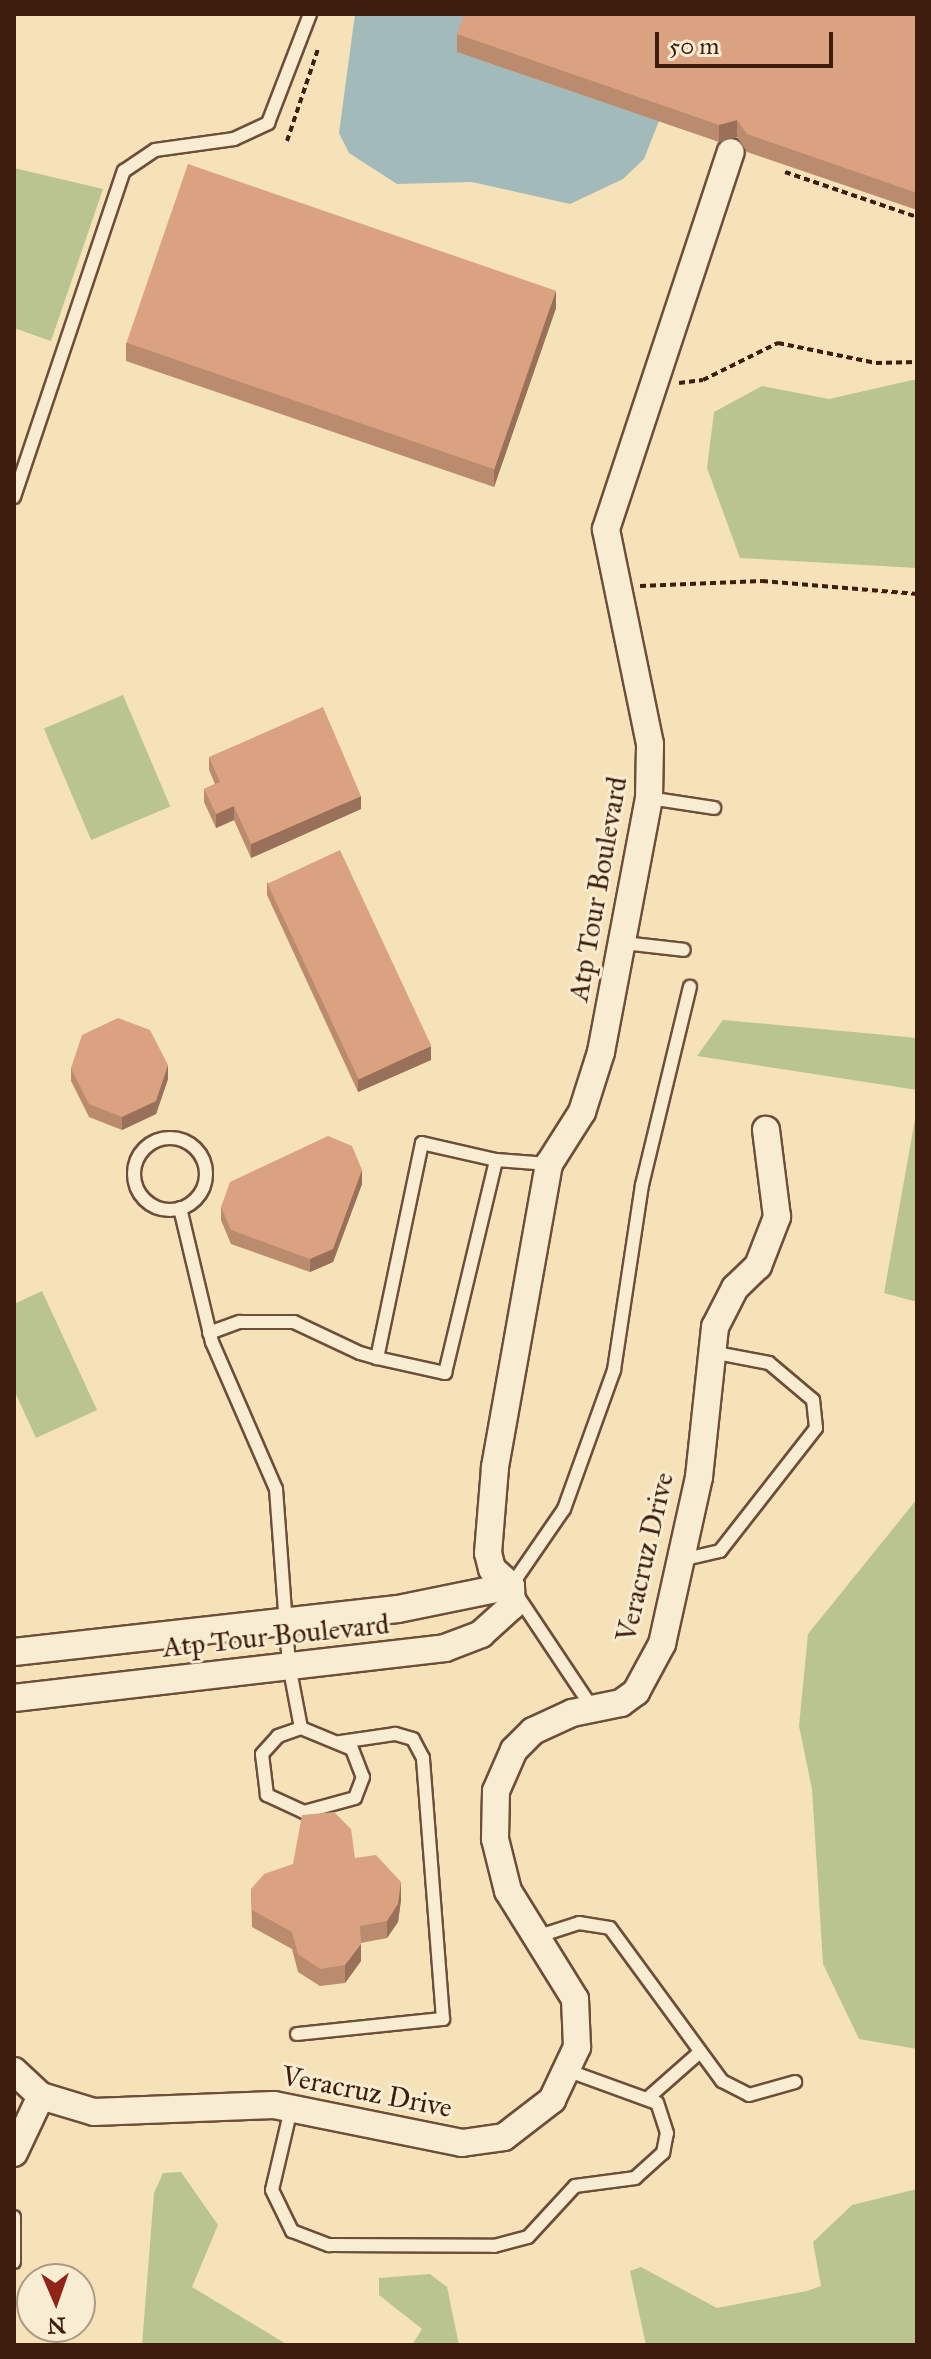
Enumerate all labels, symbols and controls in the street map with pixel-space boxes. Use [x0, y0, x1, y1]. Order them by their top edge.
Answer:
scale bar [659, 16, 837, 66]
text: 50 m [669, 31, 719, 61]
street label: Atp Tour Boulevard [562, 774, 634, 1004]
street label: Veracruz Drive [609, 1469, 681, 1645]
street label: Atp Tour Boulevard [161, 1607, 391, 1665]
street label: Veracruz Drive [279, 2059, 455, 2125]
north arrow [16, 2263, 96, 2343]
text: N [47, 2312, 67, 2339]

